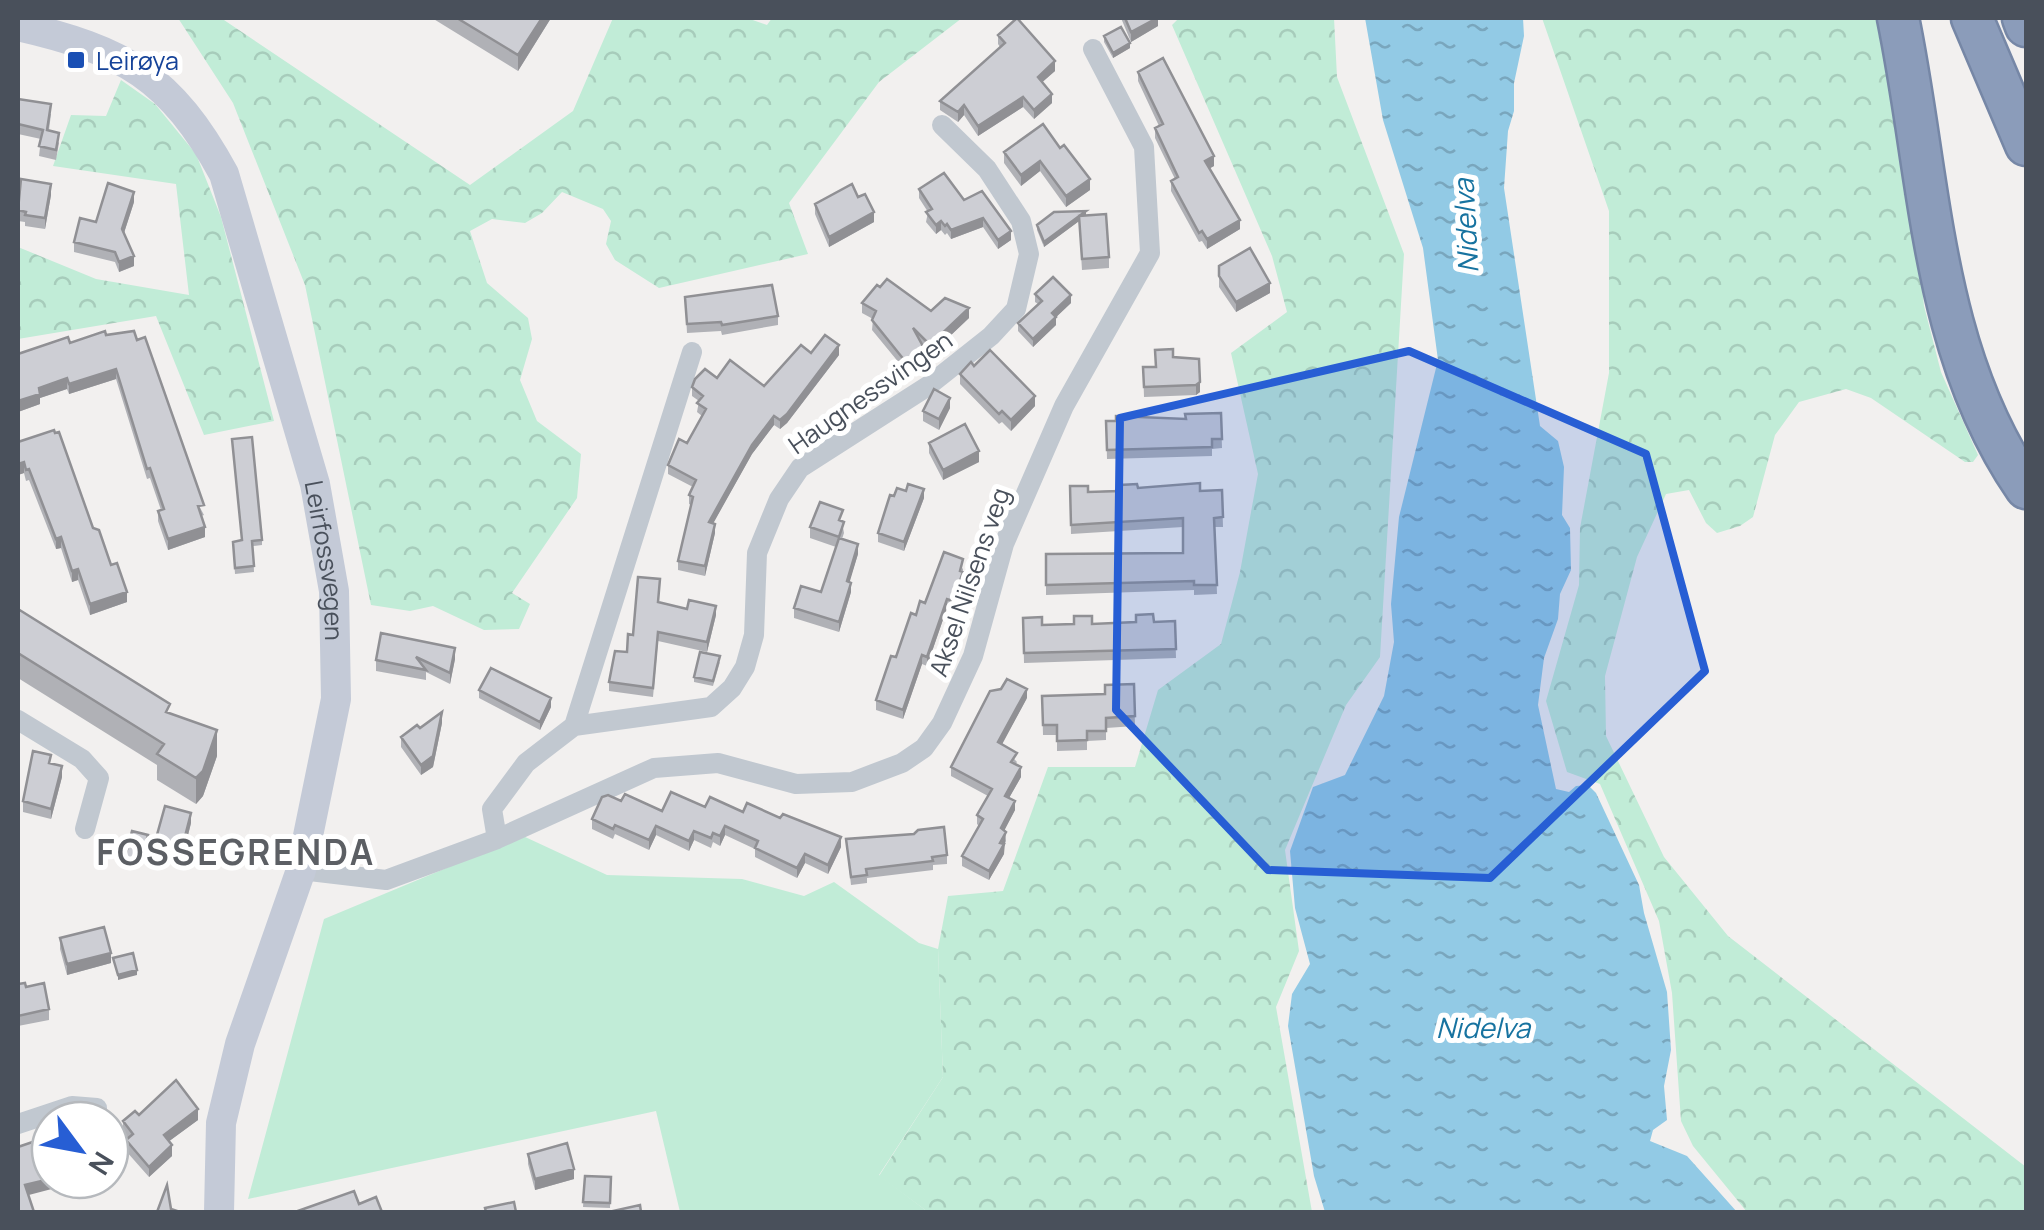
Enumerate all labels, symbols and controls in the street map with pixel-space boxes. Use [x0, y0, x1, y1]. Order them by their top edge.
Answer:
place label: Leirøya [96, 43, 179, 78]
marker: Leirøya [65, 49, 87, 71]
water label: Nidelva [1443, 177, 1486, 274]
street label: Haugnessvingen [781, 322, 959, 462]
street label: Leirfossvegen [297, 477, 352, 641]
street label: Aksel Nilsens veg [920, 483, 1018, 681]
district label: FOSSEGRENDA [96, 828, 376, 876]
water label: Nidelva [1436, 1008, 1532, 1046]
north arrow [30, 1100, 130, 1200]
text: N [81, 1145, 123, 1182]

